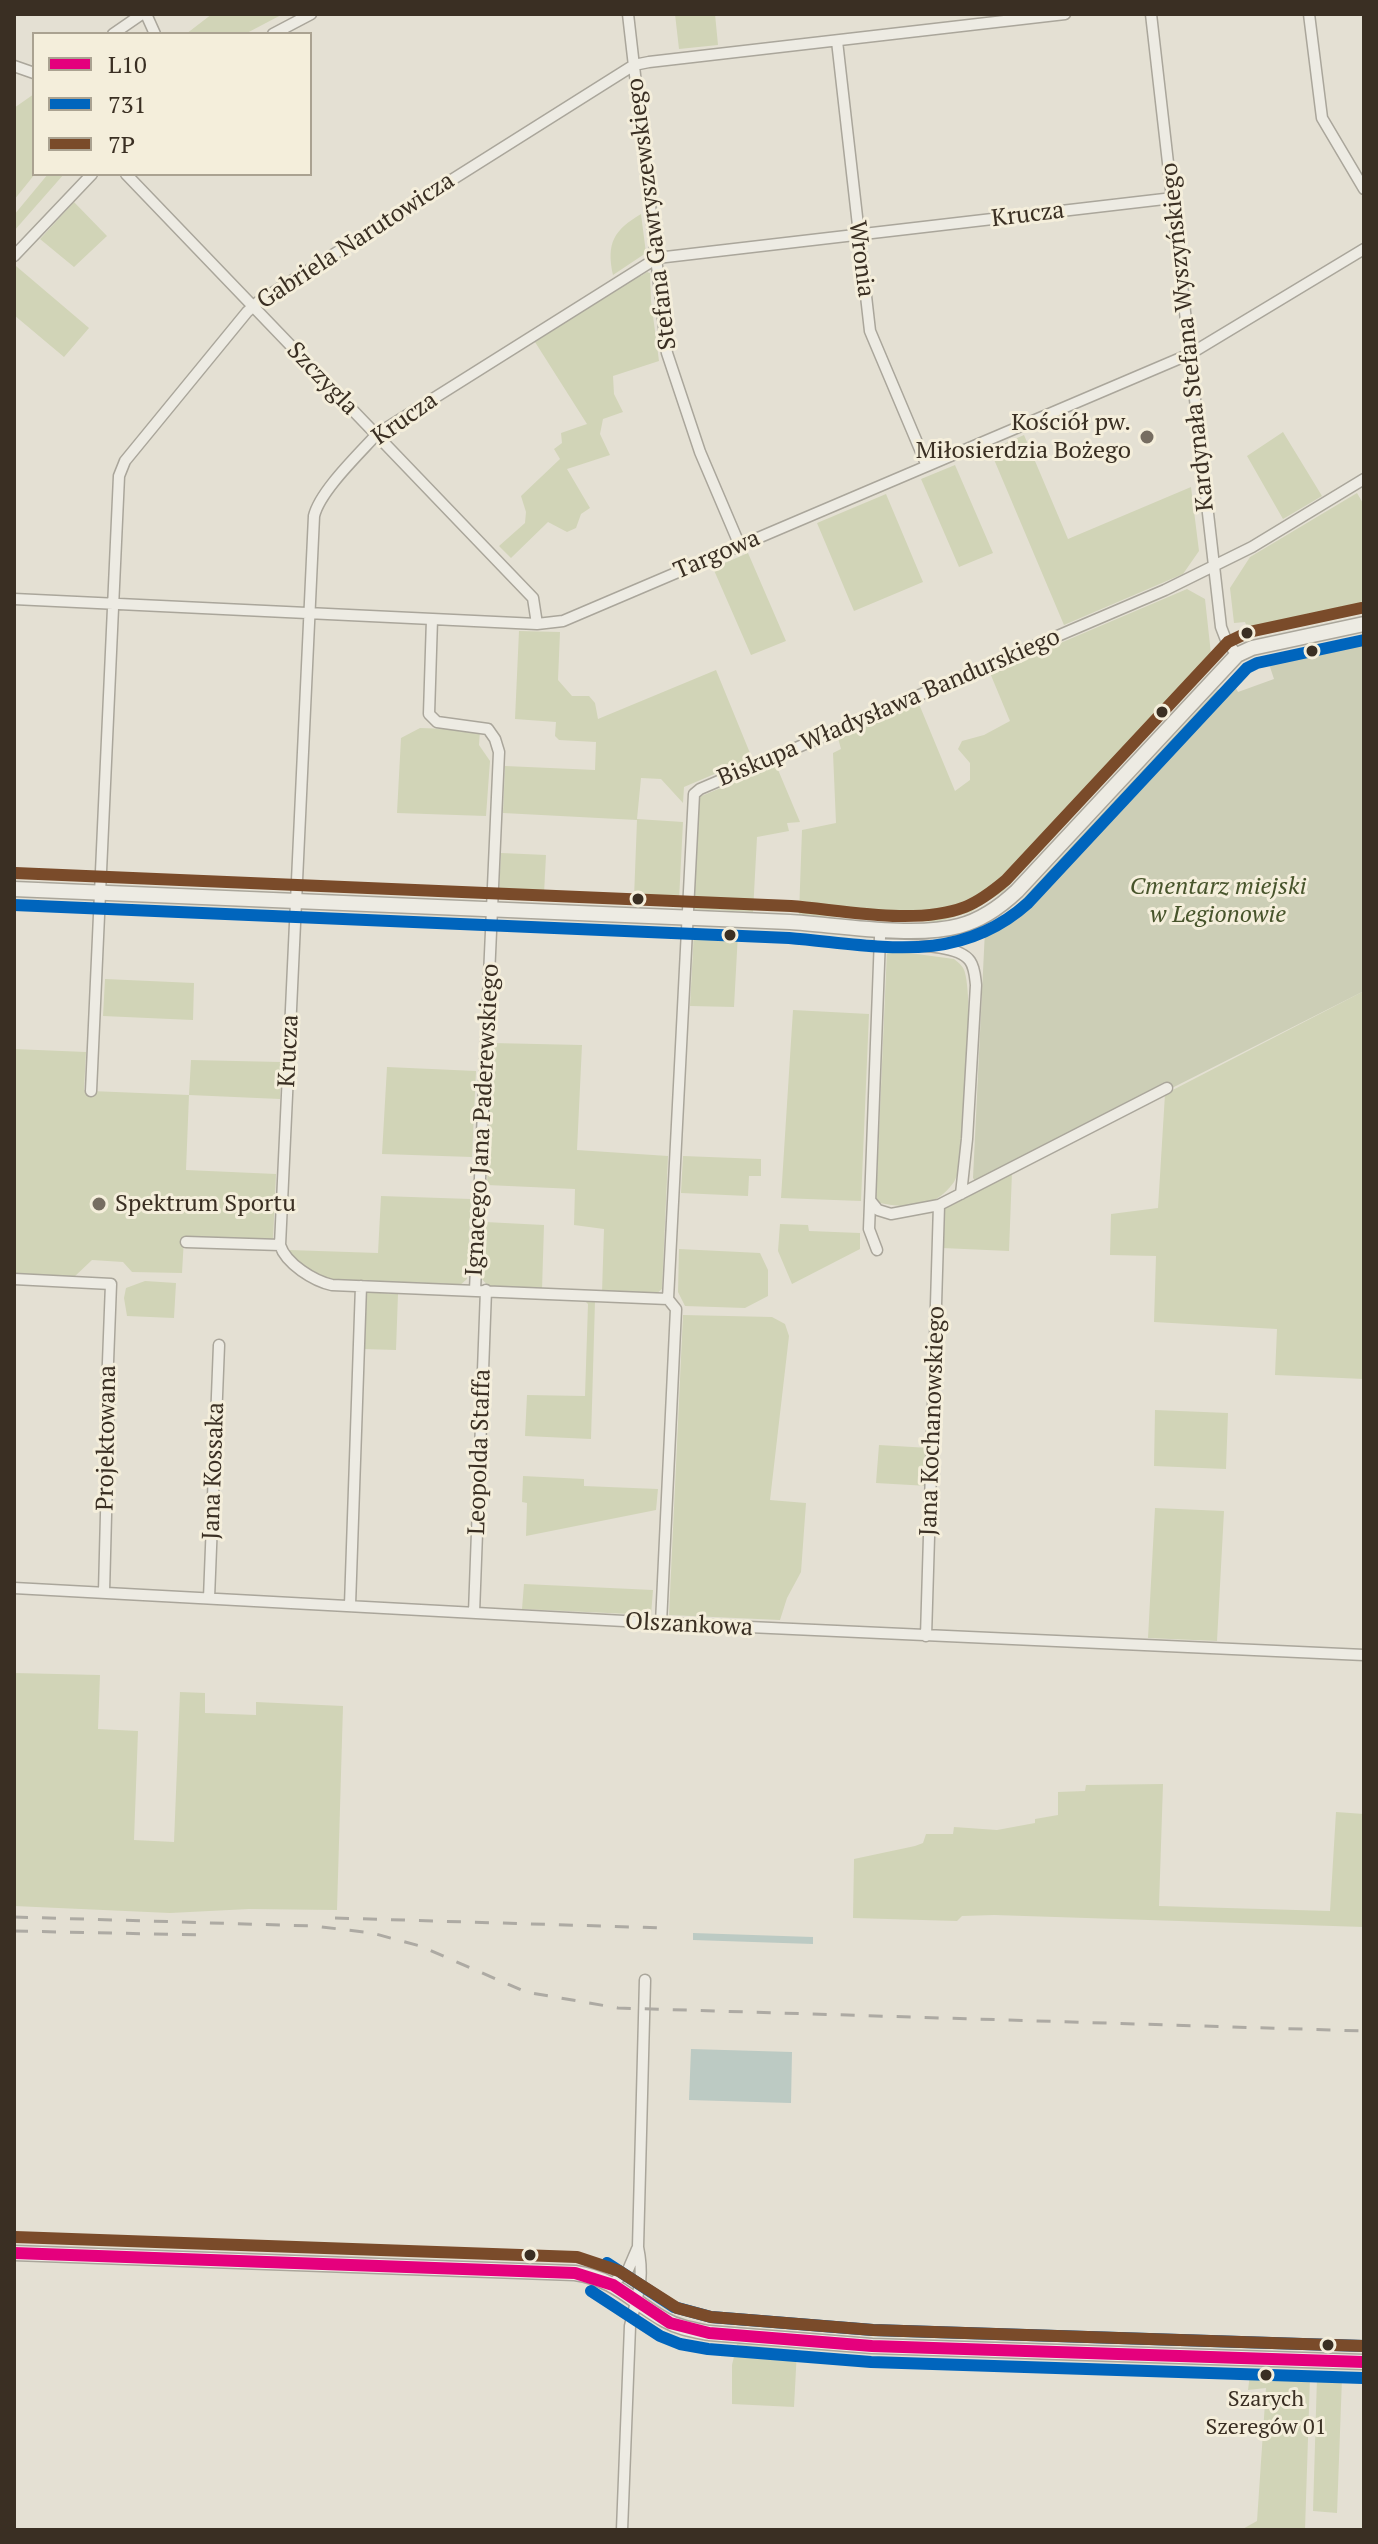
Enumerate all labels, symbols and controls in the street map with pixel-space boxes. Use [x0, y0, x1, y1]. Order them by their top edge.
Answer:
legend [32, 32, 312, 176]
text: L10 [108, 48, 147, 80]
street label: Stefana Gawryszewskiego [621, 77, 683, 351]
text: 731 [108, 88, 146, 120]
text: 7P [108, 128, 135, 160]
street label: Kardynała Stefana Wyszyńskiego [1155, 161, 1221, 513]
street label: Gabriela Narutowicza [252, 166, 460, 316]
street label: Krucza [990, 196, 1066, 234]
street label: Wronia [842, 219, 880, 299]
street label: Szczygla [280, 337, 364, 421]
street label: Krucza [367, 386, 443, 452]
place label: Kościół pw. Miłosierdzia Bożego [916, 409, 1131, 465]
marker: Kościół pw. Miłosierdzia Bożego [1138, 428, 1156, 446]
street label: Targowa [670, 524, 764, 586]
street label: Biskupa Władysława Bandurskiego [714, 623, 1064, 793]
unlabelled marker [1239, 625, 1255, 641]
unlabelled marker [1304, 643, 1320, 659]
unlabelled marker [1154, 704, 1170, 720]
park label: Cmentarz miejski w Legionowie [1130, 873, 1306, 929]
unlabelled marker [630, 891, 646, 907]
unlabelled marker [722, 927, 738, 943]
street label: Ignacego Jana Paderewskiego [460, 963, 506, 1277]
street label: Krucza [273, 1014, 305, 1088]
place label: Spektrum Sportu [115, 1190, 296, 1218]
marker: Spektrum Sportu [90, 1195, 108, 1213]
street label: Jana Kochanowskiego [915, 1305, 951, 1537]
street label: Projektowana [91, 1365, 123, 1511]
street label: Leopolda Staffa [463, 1368, 497, 1536]
street label: Jana Kossaka [197, 1402, 231, 1540]
street label: Olszankowa [624, 1607, 754, 1643]
unlabelled marker [522, 2247, 538, 2263]
unlabelled marker [1320, 2337, 1336, 2353]
marker: Szarych Szeregów 01 [1258, 2367, 1274, 2383]
place label: Szarych Szeregów 01 [1205, 2387, 1327, 2438]

